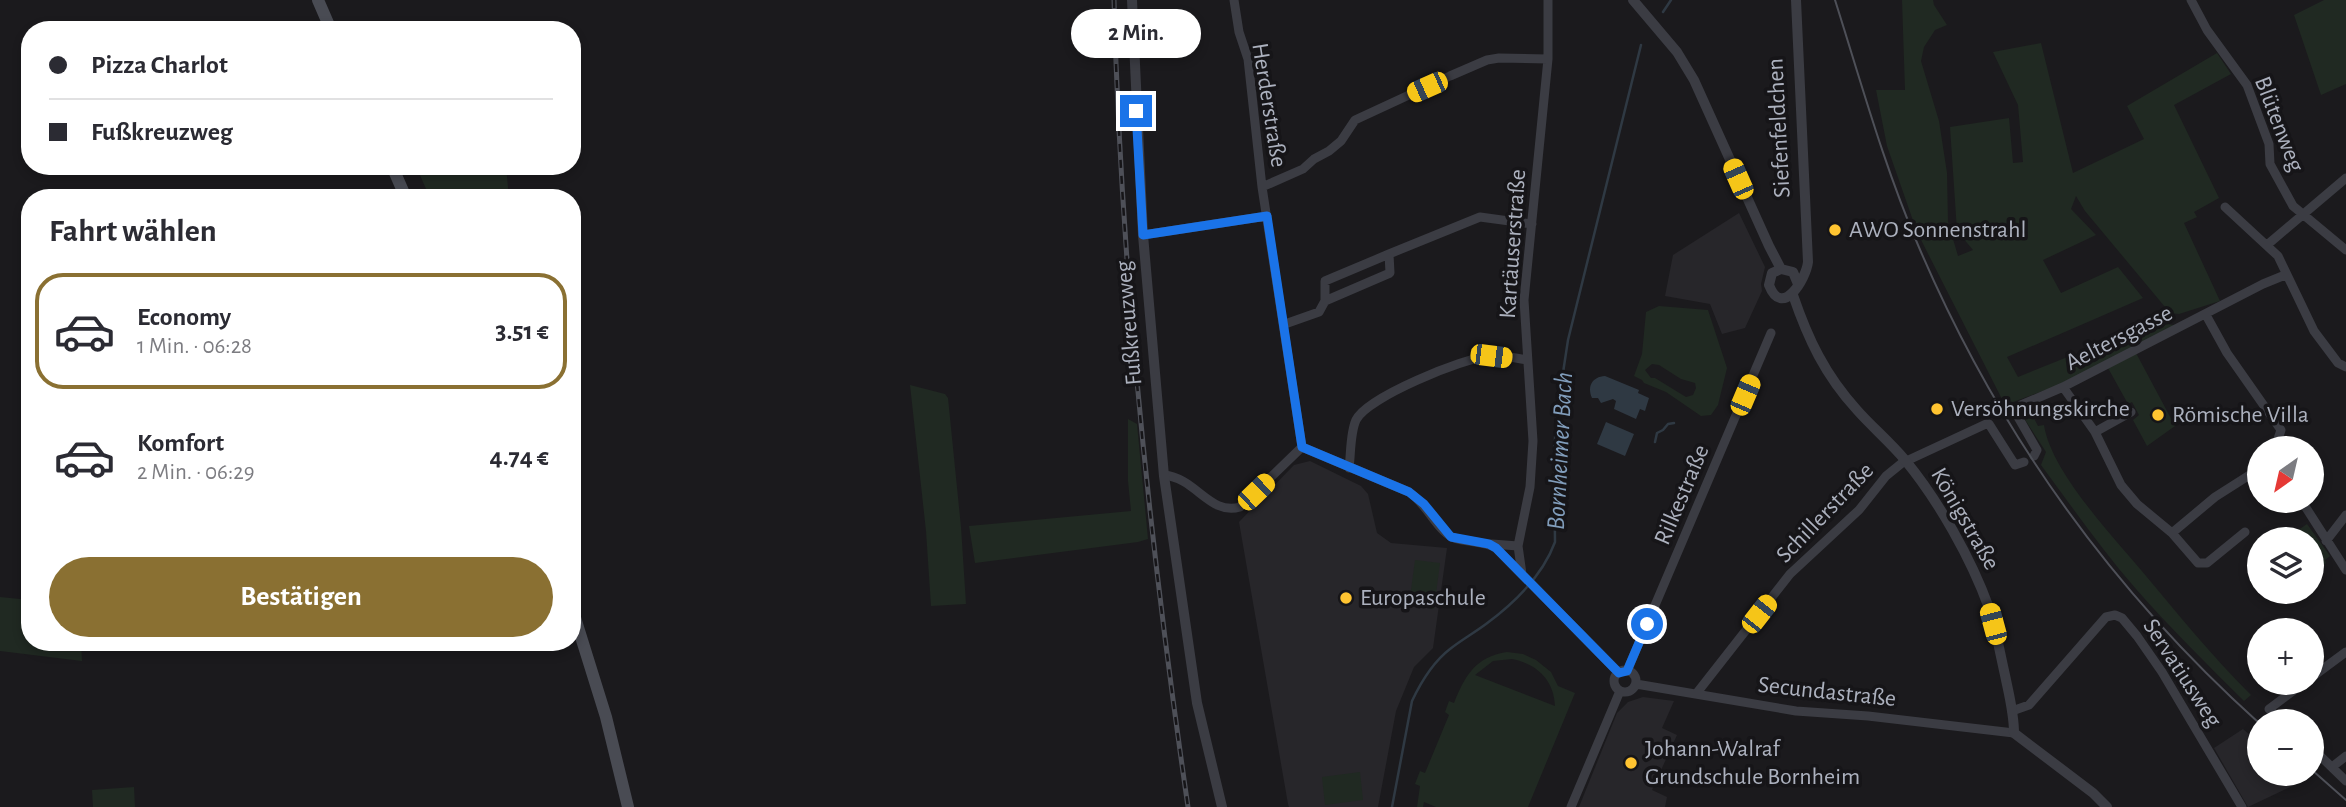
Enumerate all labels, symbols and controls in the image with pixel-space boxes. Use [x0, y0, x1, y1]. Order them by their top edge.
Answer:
callout: 2 Min. [1071, 10, 1201, 58]
text: 2 Min. [1108, 22, 1164, 45]
street label: Herderstraße [1247, 41, 1291, 169]
text: Pizza Charlot [91, 52, 228, 78]
street label: Siefenfeldchen [1763, 58, 1795, 198]
car [1404, 69, 1451, 105]
street label: Blütenweg [2250, 73, 2308, 175]
route end [1120, 95, 1152, 127]
text: Fußkreuzweg [91, 119, 233, 145]
car [1720, 156, 1757, 202]
street label: Kartäuserstraße [1496, 169, 1530, 319]
text: Fahrt wählen [49, 215, 217, 247]
place label: AWO Sonnenstrahl [1849, 218, 2027, 242]
marker: AWO Sonnenstrahl [1827, 222, 1843, 238]
street label: Fußkreuzweg [1112, 259, 1146, 386]
icon: car [53, 300, 116, 363]
street label: Aeltersgasse [2062, 301, 2176, 375]
text: Economy [137, 304, 231, 330]
text: 3.51 € [495, 318, 549, 344]
text: 1 Min. · 06:28 [137, 335, 252, 358]
car [1469, 343, 1514, 369]
water label: Bornheimer Bach [1543, 371, 1577, 531]
car [1728, 372, 1763, 418]
place label: Versöhnungskirche [1951, 397, 2130, 421]
marker: Versöhnungskirche [1929, 401, 1945, 417]
place label: Römische Villa [2172, 403, 2309, 427]
marker: Römische Villa [2150, 407, 2166, 423]
icon: car [53, 426, 116, 489]
text: Komfort [137, 430, 224, 456]
north arrow [2247, 436, 2324, 513]
map controls [2247, 436, 2324, 786]
street label: Rilkestraße [1650, 441, 1714, 549]
text: 4.74 € [490, 444, 549, 470]
street label: Schillerstraße [1772, 458, 1878, 568]
text: 2 Min. · 06:29 [137, 461, 254, 484]
street label: Königstraße [1926, 464, 2004, 574]
car [1234, 470, 1279, 514]
button: layers [2247, 527, 2324, 604]
button: Bestätigen [49, 557, 553, 637]
place label: Europaschule [1360, 586, 1486, 610]
marker: Europaschule [1338, 590, 1354, 606]
car [1738, 591, 1781, 637]
car [1978, 601, 2009, 647]
route start [1631, 608, 1663, 640]
street label: Servatiusweg [2138, 615, 2226, 732]
button: + [2247, 618, 2324, 695]
street label: Secundastraße [1757, 673, 1897, 711]
button: − [2247, 709, 2324, 786]
place label: Johann-Walraf Grundschule Bornheim [1645, 737, 1860, 789]
marker: Johann-Walraf Grundschule Bornheim [1623, 755, 1639, 771]

